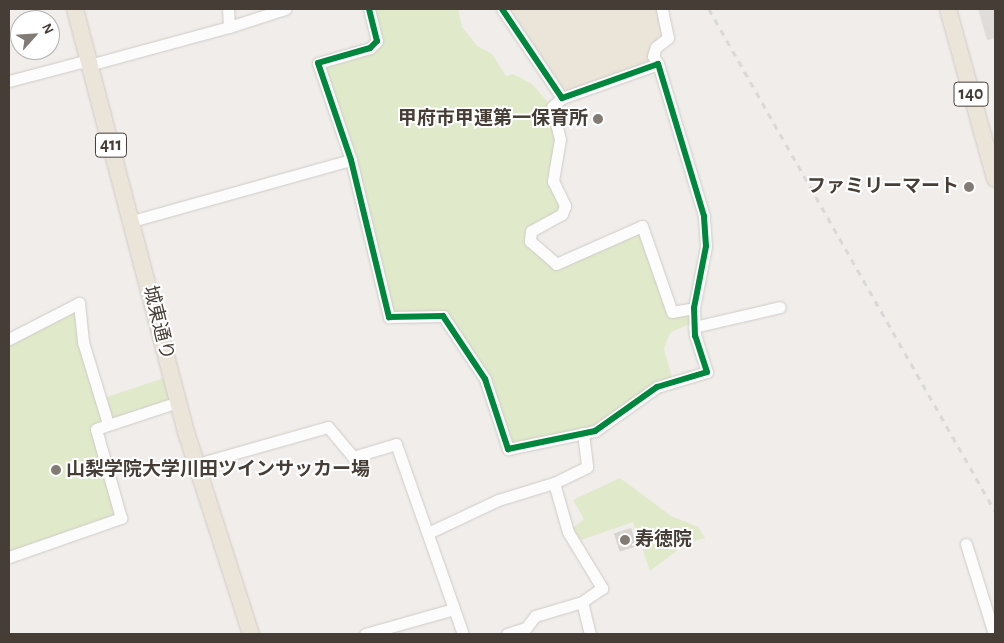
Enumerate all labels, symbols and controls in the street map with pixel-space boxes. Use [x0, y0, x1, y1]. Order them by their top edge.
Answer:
north arrow [10, 10, 60, 60]
text: N [39, 21, 56, 36]
road number: 140 [954, 78, 988, 110]
place label: 甲府市甲運第一保育所 [398, 108, 588, 130]
marker: 甲府市甲運第一保育所 [592, 113, 604, 125]
road number: 411 [95, 130, 127, 160]
place label: ファミリーマート [807, 176, 959, 198]
marker: ファミリーマート [963, 181, 975, 193]
street label: 城東通り [138, 283, 178, 363]
place label: 山梨学院大学川田ツインサッカー場 [66, 459, 370, 481]
marker: 山梨学院大学川田ツインサッカー場 [50, 464, 62, 476]
place label: 寿徳院 [635, 529, 692, 551]
marker: 寿徳院 [619, 534, 631, 546]

